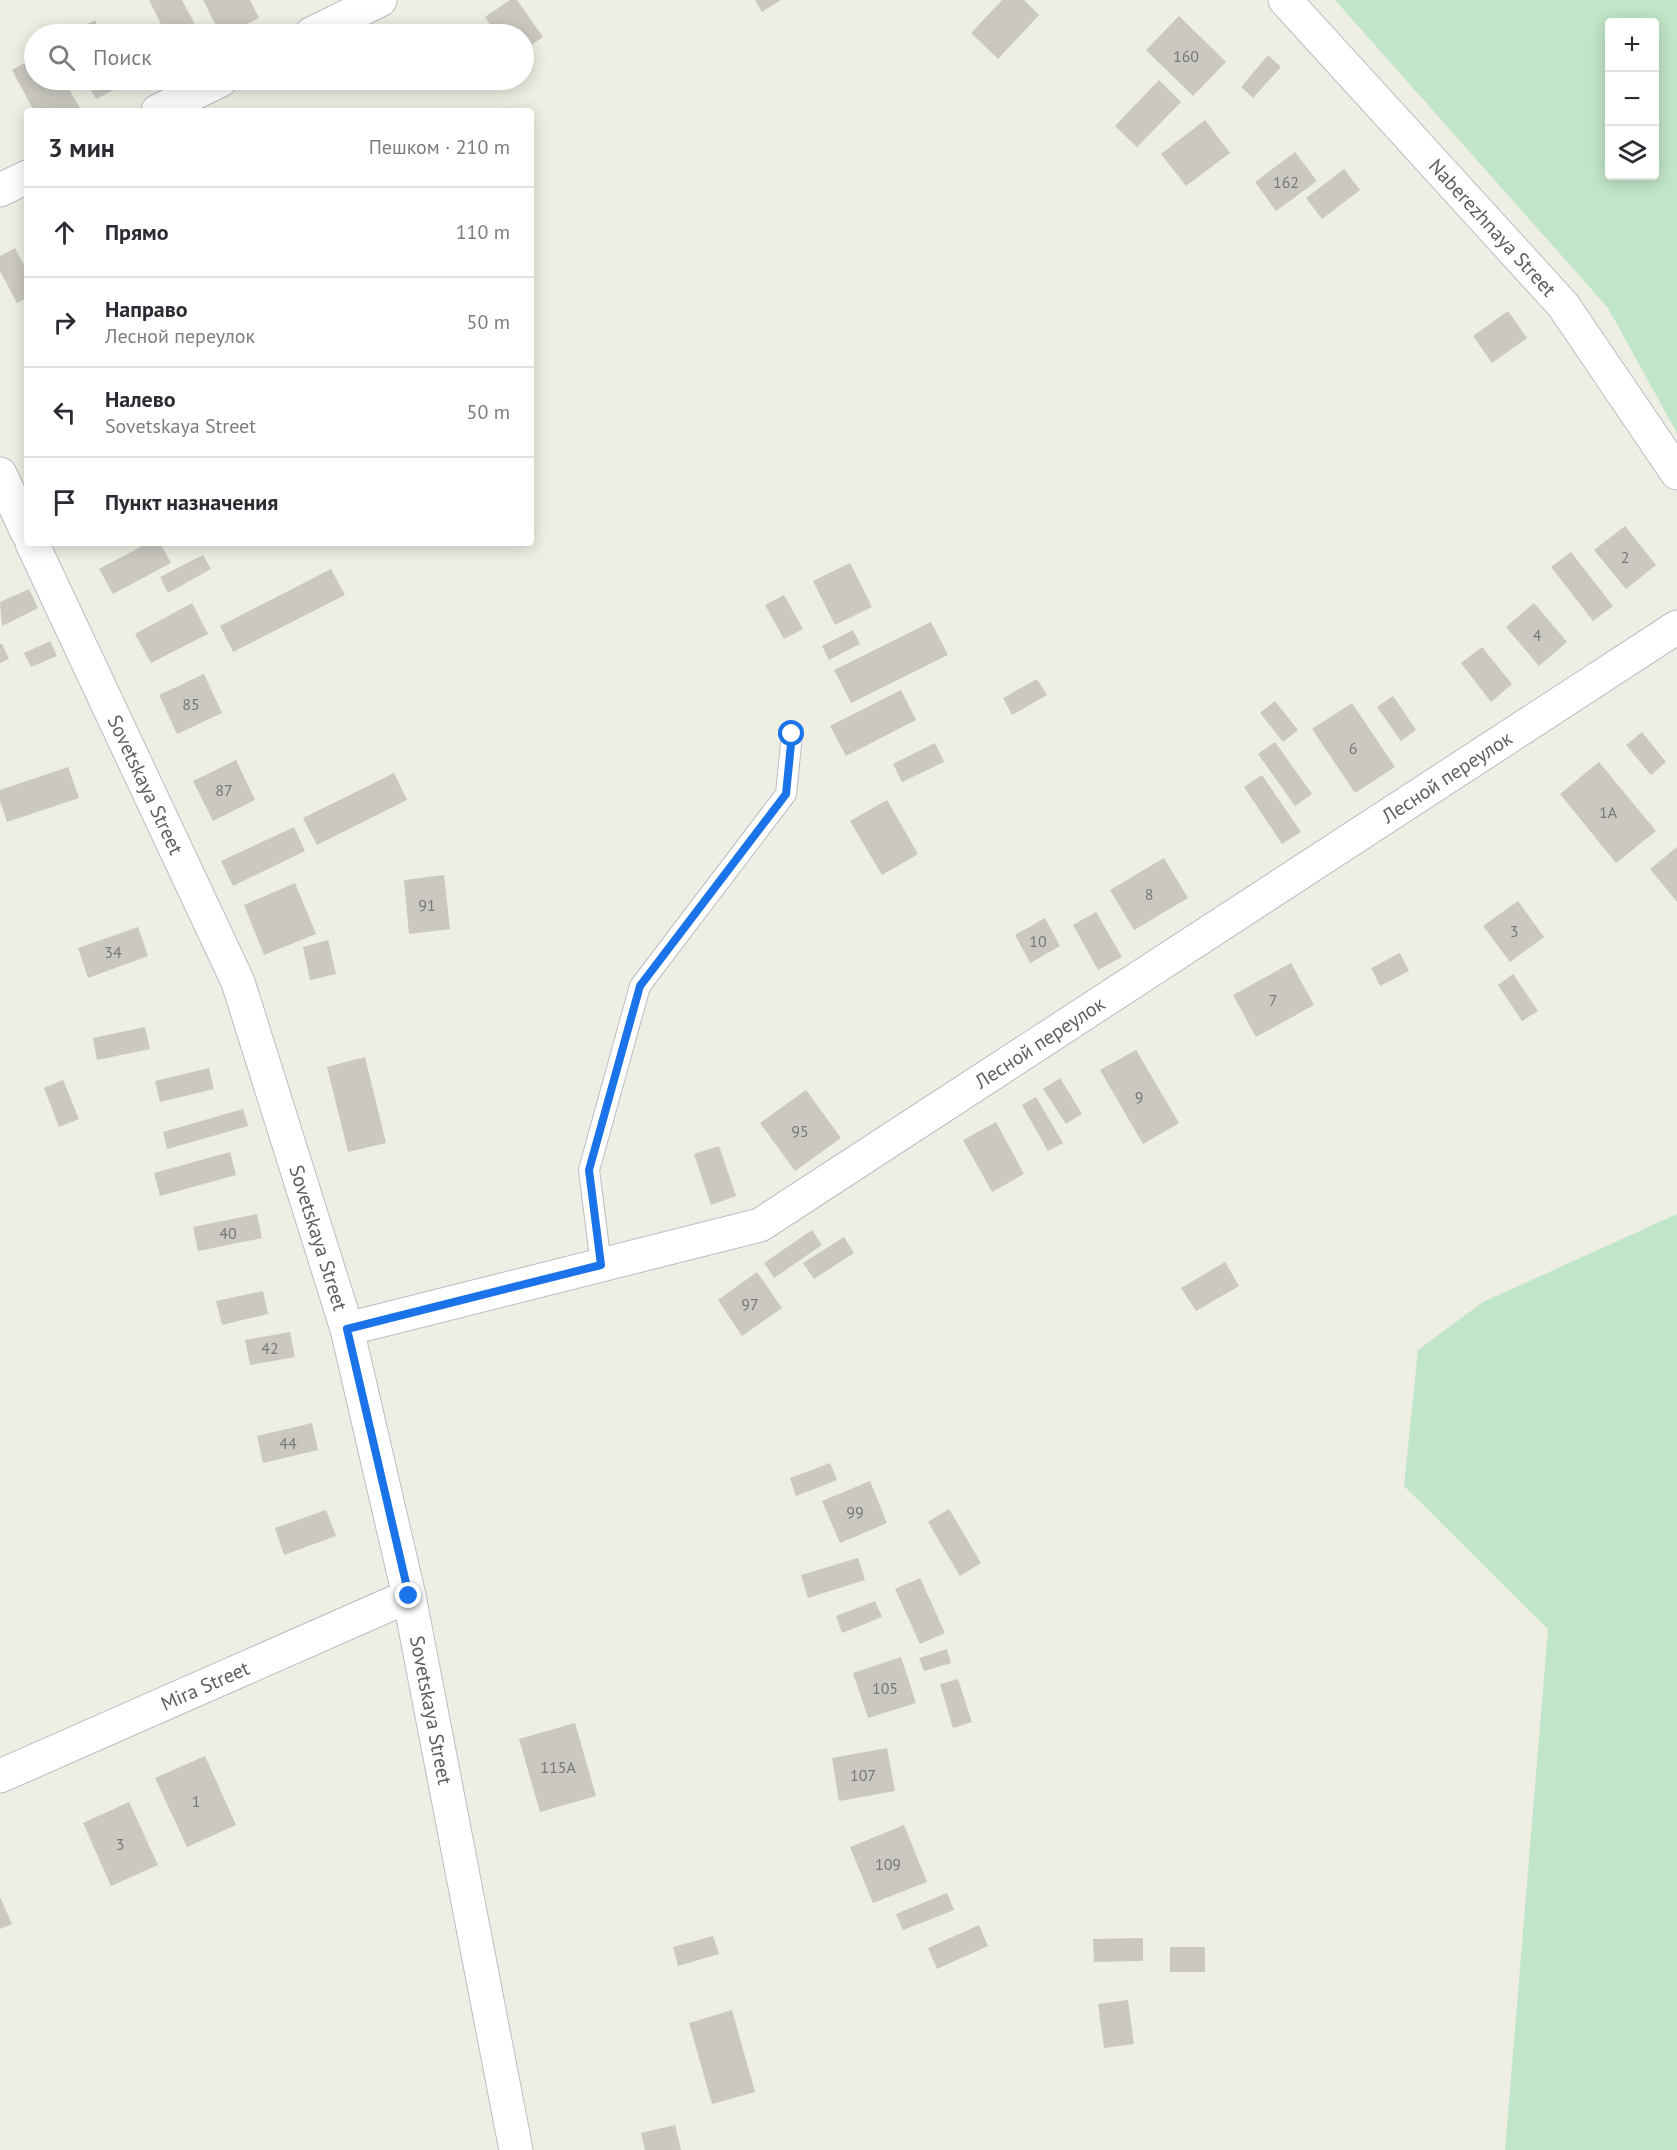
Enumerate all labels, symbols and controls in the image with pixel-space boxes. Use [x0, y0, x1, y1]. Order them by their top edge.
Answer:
map controls [1605, 18, 1659, 180]
button: + [1605, 18, 1659, 72]
search box [24, 24, 534, 90]
icon: search [45, 41, 78, 74]
text: Поиск [93, 43, 152, 71]
house number: 160 [1173, 46, 1199, 66]
button: − [1605, 72, 1659, 126]
button: layers [1605, 126, 1659, 180]
text: 3 мин [48, 131, 115, 164]
text: Пешком · 210 m [369, 134, 510, 160]
street label: Naberezhnaya Street [1423, 153, 1562, 302]
house number: 162 [1273, 172, 1299, 192]
icon: ahead [48, 216, 81, 249]
text: Прямо [105, 218, 168, 246]
text: 110 m [456, 219, 510, 245]
text: Направо [105, 295, 188, 323]
icon: right [48, 306, 81, 339]
text: 50 m [467, 309, 510, 335]
text: Лесной переулок [105, 323, 255, 349]
text: Налево [105, 385, 176, 413]
icon: left [48, 396, 81, 429]
text: 50 m [467, 399, 510, 425]
text: Sovetskaya Street [105, 413, 256, 439]
icon: arrive [48, 486, 81, 519]
text: Пункт назначения [105, 488, 278, 516]
house number: 2 [1621, 547, 1629, 567]
house number: 4 [1533, 625, 1542, 645]
house number: 85 [182, 694, 200, 714]
street label: Sovetskaya Street [102, 711, 189, 859]
route start [778, 720, 804, 746]
street label: Лесной переулок [1376, 725, 1517, 829]
house number: 6 [1349, 738, 1357, 758]
house number: 87 [215, 780, 233, 800]
house number: 1А [1599, 802, 1618, 822]
house number: 8 [1145, 884, 1153, 904]
house number: 91 [418, 895, 436, 915]
house number: 3 [1510, 921, 1518, 941]
house number: 10 [1029, 931, 1047, 951]
house number: 34 [104, 942, 122, 962]
street label: Лесной переулок [969, 990, 1110, 1095]
house number: 7 [1269, 990, 1277, 1010]
house number: 9 [1135, 1087, 1143, 1107]
house number: 95 [791, 1121, 809, 1141]
street label: Sovetskaya Street [283, 1162, 353, 1314]
house number: 40 [219, 1223, 237, 1243]
house number: 97 [741, 1294, 759, 1314]
house number: 42 [261, 1338, 279, 1358]
house number: 44 [279, 1433, 297, 1453]
house number: 99 [846, 1502, 864, 1522]
route end [395, 1582, 421, 1608]
street label: Sovetskaya Street [404, 1633, 458, 1787]
street label: Mira Street [157, 1655, 254, 1717]
house number: 105 [872, 1678, 898, 1698]
house number: 115А [540, 1757, 576, 1777]
house number: 107 [850, 1765, 876, 1785]
house number: 1 [192, 1791, 200, 1811]
house number: 3 [116, 1834, 124, 1854]
house number: 109 [875, 1854, 901, 1874]

